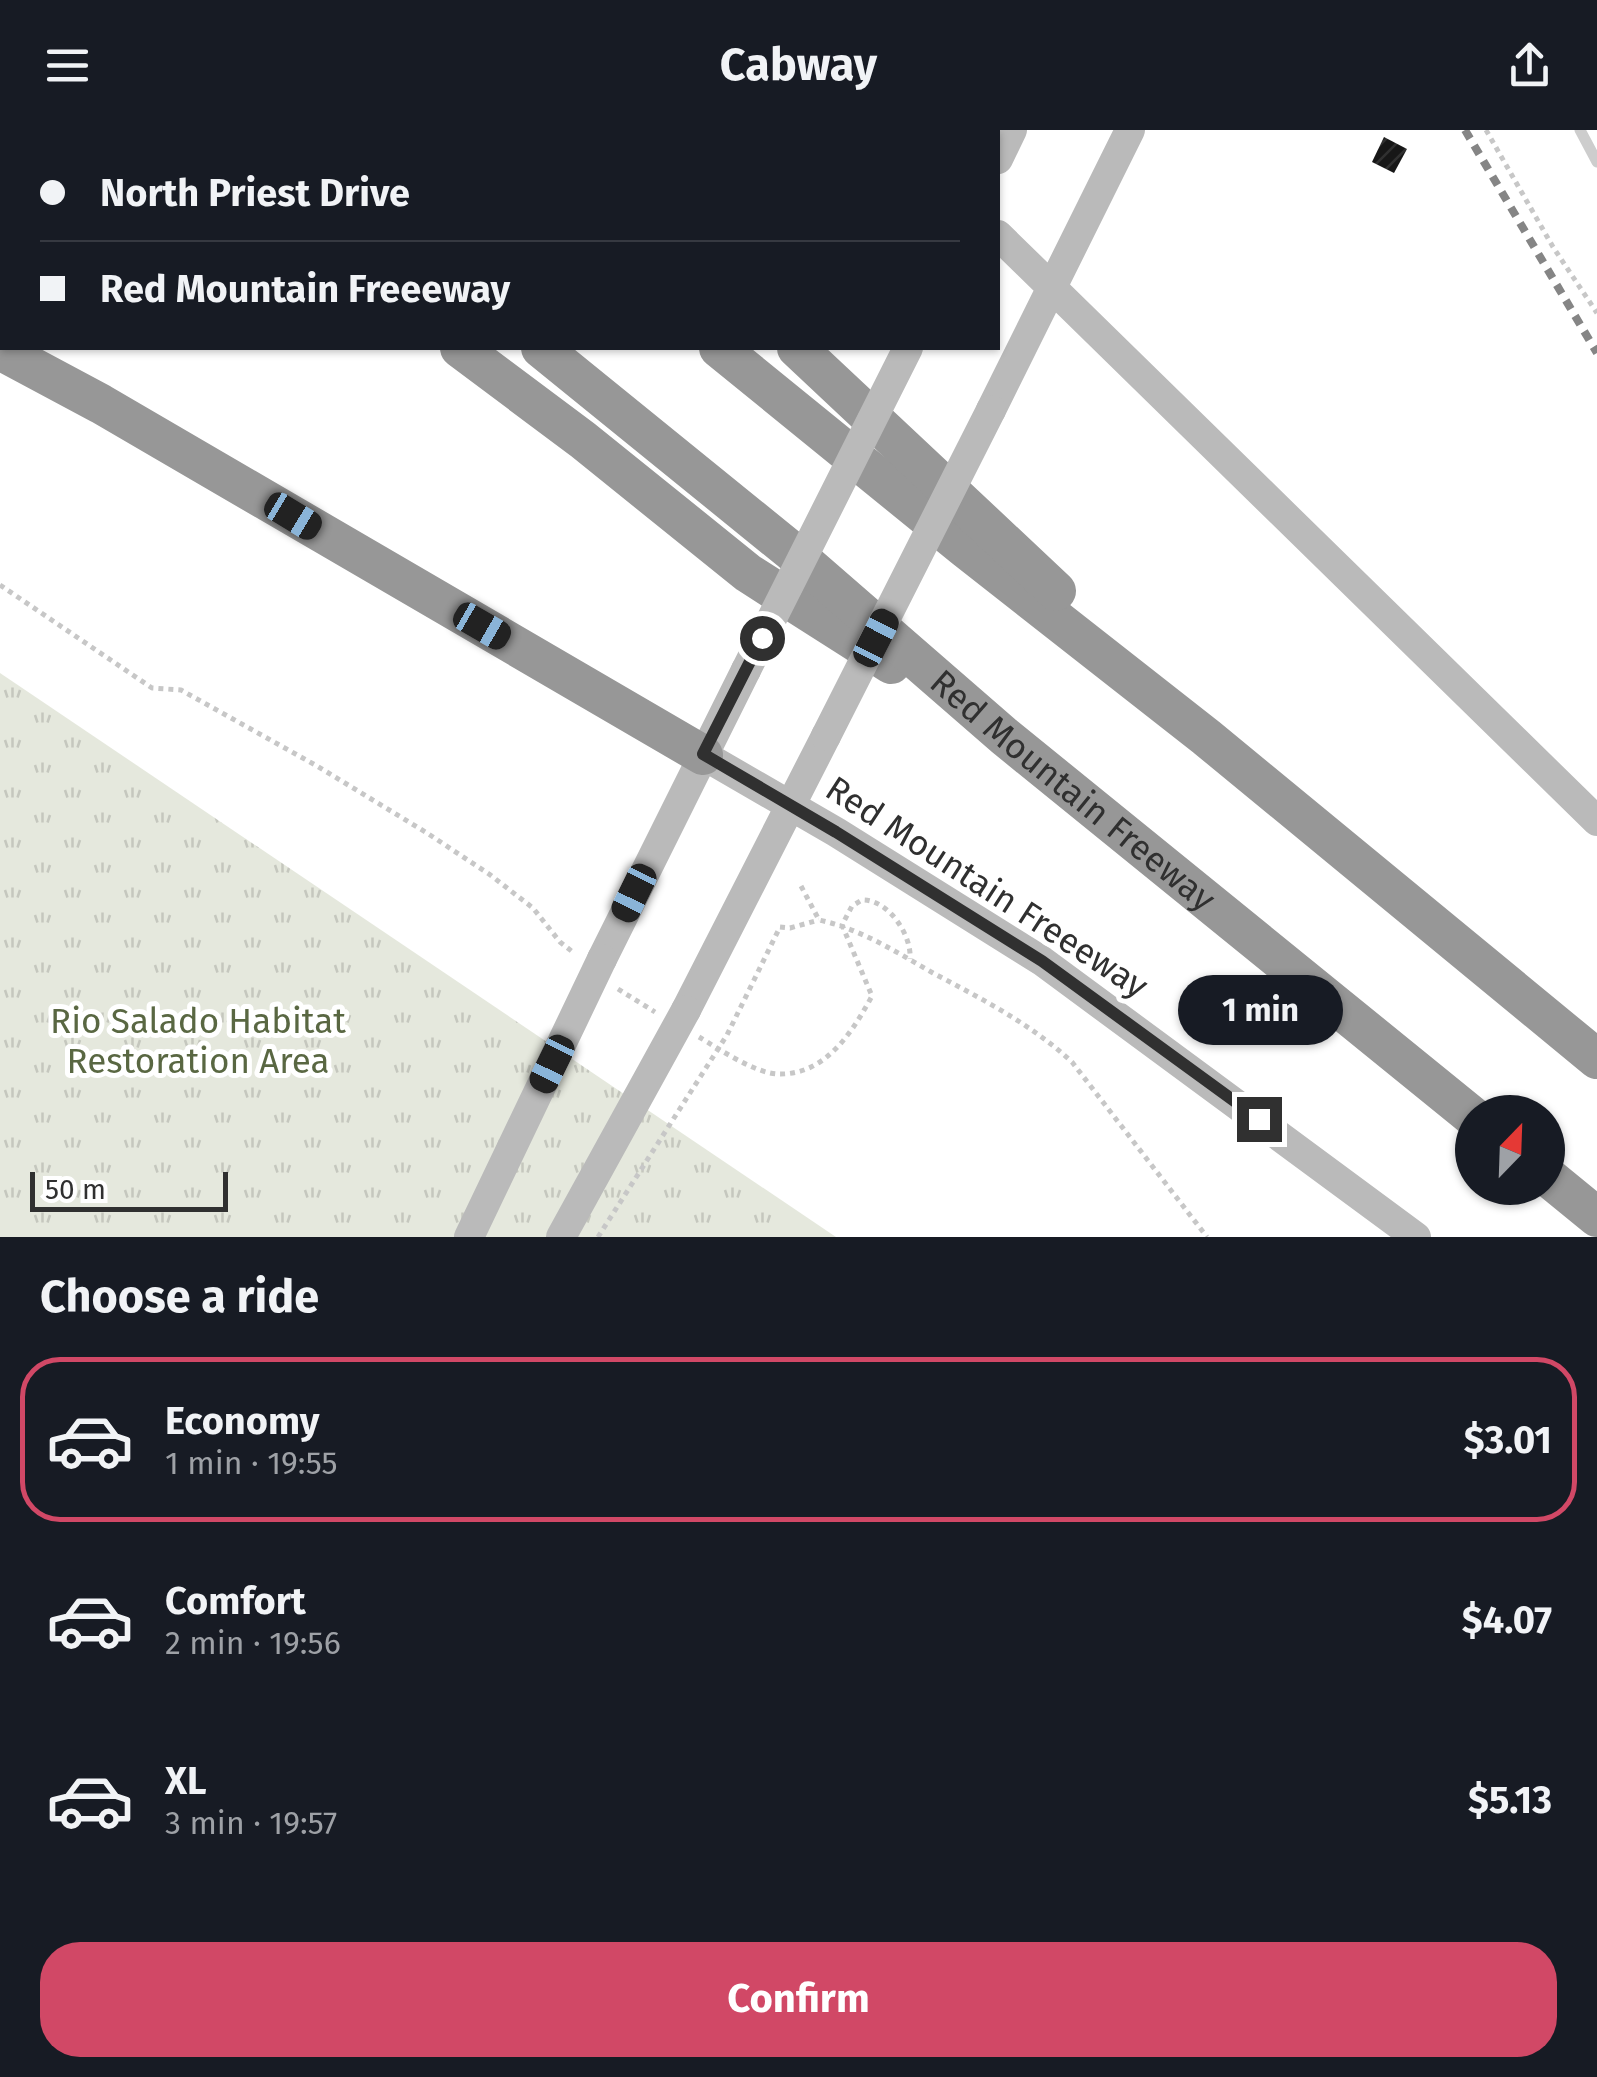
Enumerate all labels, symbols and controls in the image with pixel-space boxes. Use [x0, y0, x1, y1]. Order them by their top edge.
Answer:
icon: menu [40, 38, 95, 93]
text: Cabway [720, 38, 877, 92]
icon: share [1502, 38, 1557, 93]
text: North Priest Drive [100, 170, 410, 216]
text: Red Mountain Freeeway [100, 266, 510, 312]
car [260, 488, 326, 544]
car [449, 598, 515, 654]
car [849, 604, 903, 672]
route start [740, 616, 785, 661]
street label: Red Mountain Freeway [922, 661, 1224, 920]
street label: Red Mountain Freeeway [818, 767, 1156, 1007]
car [607, 859, 661, 927]
callout: 1 min [1176, 974, 1342, 1044]
text: 1 min [1222, 991, 1299, 1029]
park label: Rio Salado Habitat Restoration Area [50, 1000, 346, 1082]
car [525, 1030, 579, 1098]
north arrow [1455, 1095, 1565, 1205]
map controls [1455, 1095, 1565, 1205]
route end [1237, 1097, 1282, 1142]
scale bar [30, 1167, 228, 1212]
text: 50 m [45, 1173, 106, 1206]
text: Choose a ride [40, 1270, 319, 1324]
icon: car [45, 1395, 135, 1485]
text: Economy [165, 1398, 320, 1444]
text: $3.01 [1464, 1417, 1552, 1463]
text: 1 min · 19:55 [165, 1444, 338, 1482]
icon: car [45, 1575, 135, 1665]
text: Comfort [165, 1578, 306, 1624]
text: $4.07 [1462, 1597, 1552, 1643]
text: 2 min · 19:56 [165, 1624, 341, 1662]
icon: car [45, 1755, 135, 1845]
text: XL [165, 1758, 207, 1804]
text: $5.13 [1468, 1777, 1552, 1823]
text: 3 min · 19:57 [165, 1804, 337, 1842]
button: Confirm [40, 1942, 1557, 2057]

